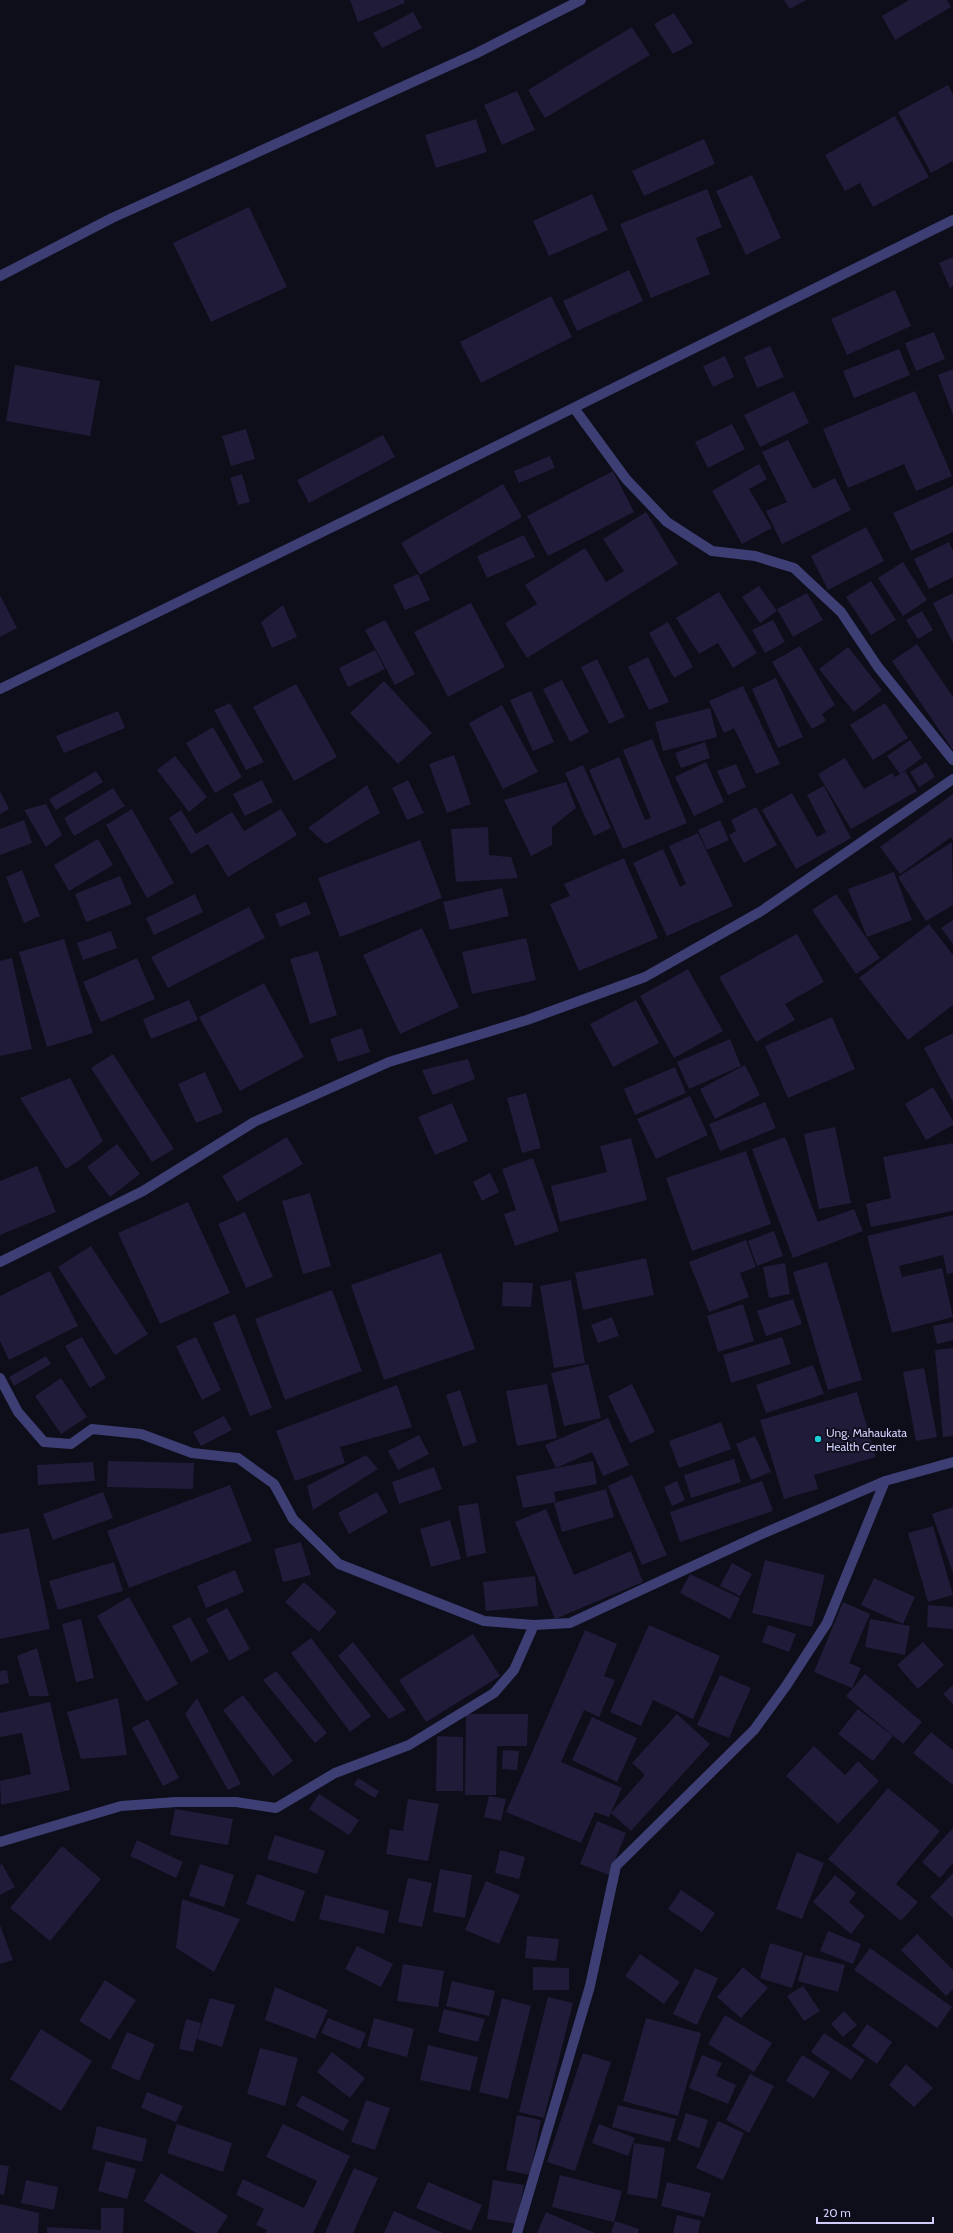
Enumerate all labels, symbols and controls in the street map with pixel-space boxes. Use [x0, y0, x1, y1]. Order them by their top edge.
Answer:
place label: Ung. Mahaukata Health Center [826, 1425, 907, 1454]
marker: Ung. Mahaukata Health Center [813, 1434, 823, 1444]
scale bar [817, 2199, 933, 2225]
text: 20 m [823, 2205, 851, 2220]

